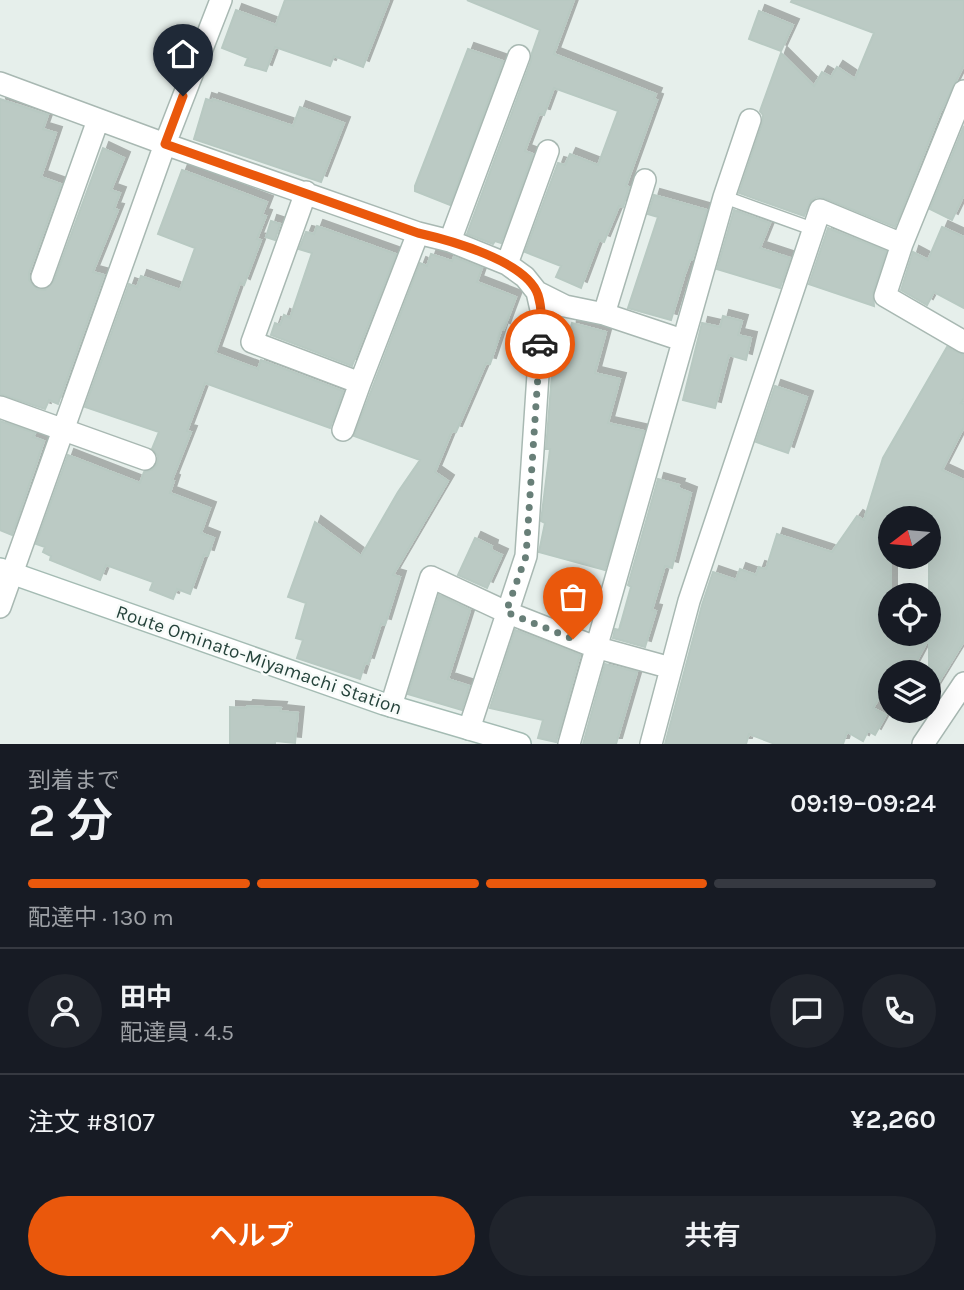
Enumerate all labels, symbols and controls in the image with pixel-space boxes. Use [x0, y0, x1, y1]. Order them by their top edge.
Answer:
pin [153, 24, 213, 96]
icon: home [164, 35, 202, 73]
courier [505, 309, 575, 379]
icon: car [521, 325, 559, 363]
north arrow [878, 506, 942, 569]
map controls [878, 506, 941, 723]
pin [543, 567, 603, 639]
icon: bag [554, 578, 592, 616]
button: locate [878, 583, 941, 646]
street label: Route Ominato-Miyamachi Station [113, 601, 405, 719]
button: layers [878, 660, 941, 723]
text: 到着まで [28, 767, 120, 794]
text: 09:19–09:24 [790, 788, 936, 819]
text: 2 分 [28, 794, 113, 848]
text: 配達中 · 130 m [28, 904, 174, 931]
button: person [28, 974, 102, 1048]
button: chat [770, 974, 844, 1048]
button: phone [862, 974, 936, 1048]
text: 田中 [120, 982, 172, 1013]
text: 配達員 · 4.5 [120, 1019, 234, 1046]
text: ¥2,260 [850, 1104, 936, 1135]
text: 注文 #8107 [28, 1107, 155, 1138]
button: ヘルプ [28, 1196, 475, 1276]
button: 共有 [489, 1196, 936, 1276]

